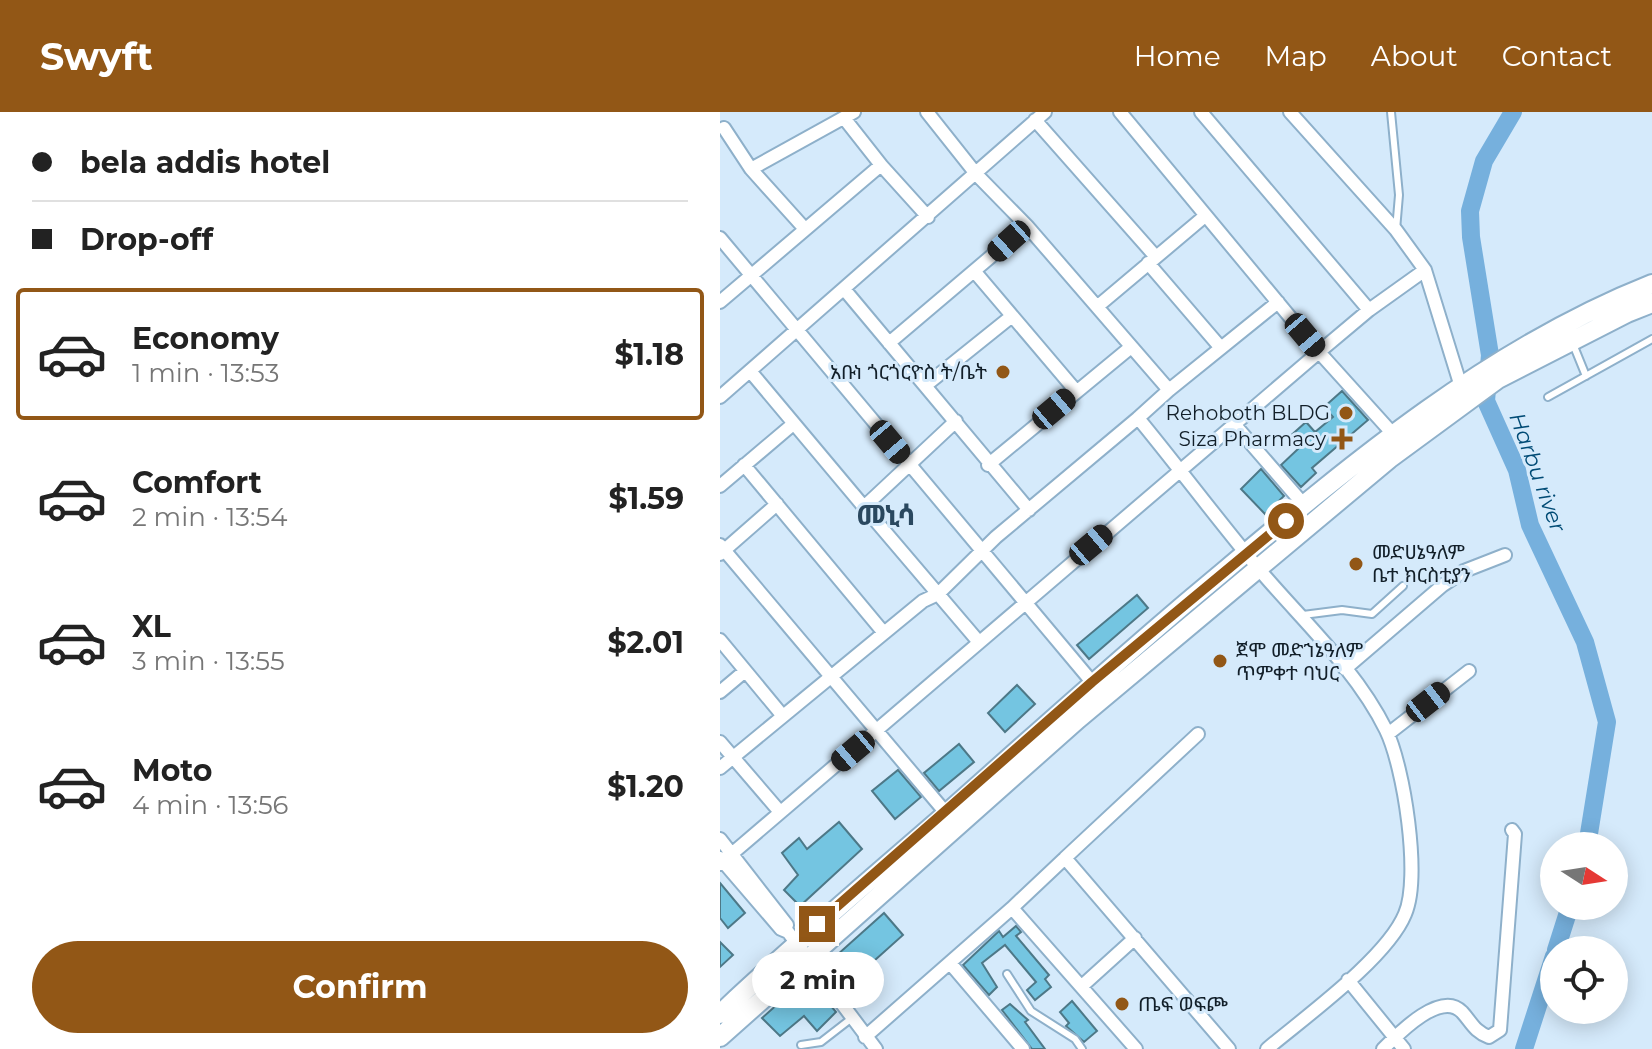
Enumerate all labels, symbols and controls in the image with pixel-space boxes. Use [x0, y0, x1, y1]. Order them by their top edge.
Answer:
text: Swyft [40, 33, 153, 80]
text: Home [1134, 39, 1221, 73]
text: Map [1265, 39, 1327, 73]
text: About [1371, 39, 1458, 73]
text: Contact [1502, 39, 1612, 73]
text: bela addis hotel [80, 144, 330, 181]
car [983, 216, 1035, 266]
text: Drop-off [80, 221, 213, 258]
car [1280, 309, 1330, 361]
icon: car [36, 318, 108, 390]
text: Economy [132, 320, 279, 357]
text: $1.18 [614, 336, 684, 373]
text: 1 min · 13:53 [132, 357, 279, 389]
place label: አቡነ ጎርጎርዮስ ት/ቤት [830, 360, 987, 384]
marker: አቡነ ጎርጎርዮስ ት/ቤት [994, 363, 1012, 381]
car [1028, 384, 1080, 434]
place label: Rehoboth BLDG [1166, 401, 1330, 425]
marker: Rehoboth BLDG [1337, 404, 1355, 422]
water label: Harbu river [1503, 409, 1572, 537]
car [865, 416, 915, 468]
place label: Siza Pharmacy [1178, 427, 1326, 451]
marker: Siza Pharmacy [1333, 430, 1351, 448]
icon: car [36, 462, 108, 534]
text: Comfort [132, 464, 262, 501]
text: $1.59 [609, 480, 684, 517]
district label: መኒሳ [857, 498, 915, 532]
text: 2 min · 13:54 [132, 501, 287, 533]
route start [1268, 503, 1304, 539]
car [1065, 520, 1117, 570]
place label: መድሀኔዓለም ቤተ ክርስቲያን [1372, 540, 1471, 587]
marker: መድሀኔዓለም ቤተ ክርስቲያን [1347, 555, 1365, 573]
icon: car [36, 606, 108, 678]
text: XL [132, 608, 171, 645]
text: $2.01 [607, 624, 684, 661]
place label: ጀሞ መድኀኔዓለም ጥምቀተ ባህር [1236, 638, 1363, 685]
text: 3 min · 13:55 [132, 645, 285, 677]
marker: ጀሞ መድኀኔዓለም ጥምቀተ ባህር [1211, 652, 1229, 670]
car [1402, 678, 1454, 726]
car [827, 726, 879, 776]
icon: car [36, 750, 108, 822]
text: Moto [132, 752, 213, 789]
text: $1.20 [607, 768, 684, 805]
text: 4 min · 13:56 [132, 789, 288, 821]
north arrow [1540, 832, 1628, 920]
map controls [1540, 832, 1628, 1024]
route end [799, 906, 835, 942]
button: locate [1540, 936, 1628, 1024]
button: Confirm [32, 941, 688, 1033]
callout: 2 min [751, 952, 883, 1008]
text: 2 min [780, 964, 856, 996]
place label: ጤፍ ወፍጮ [1138, 992, 1228, 1016]
marker: ጤፍ ወፍጮ [1113, 995, 1131, 1013]

